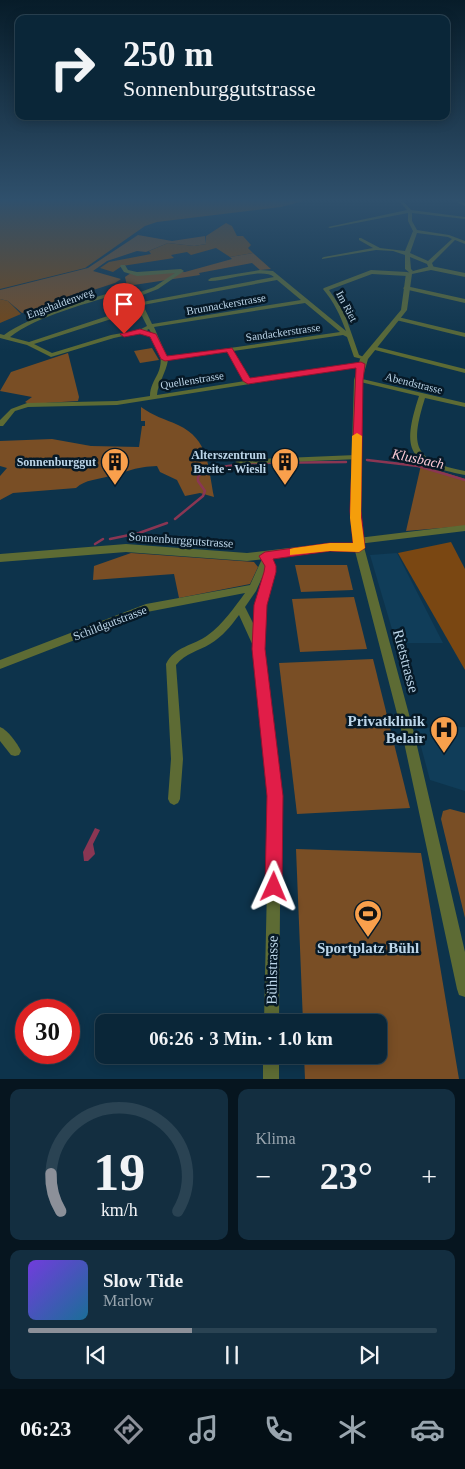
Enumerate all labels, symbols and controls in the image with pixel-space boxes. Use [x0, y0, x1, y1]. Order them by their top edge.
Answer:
icon: right [40, 35, 105, 100]
text: 250 m [123, 35, 213, 74]
text: Sonnenburggutstrasse [123, 76, 316, 101]
pin [103, 283, 145, 334]
street label: Engehaldenweg [25, 285, 96, 321]
street label: Im Riet [334, 288, 360, 324]
icon: arrive [110, 290, 138, 318]
street label: Brunnackerstrasse [185, 291, 267, 317]
street label: Sandackerstrasse [245, 321, 321, 343]
street label: Quellenstrasse [159, 369, 225, 391]
street label: Abendstrasse [384, 370, 444, 396]
water label: Klusbach [390, 446, 445, 472]
building icon: Sonnenburggut [100, 447, 130, 486]
building icon: Alterszentrum Breite - Wiesli [270, 447, 300, 486]
place label: Alterszentrum Breite - Wiesli [191, 448, 267, 476]
place label: Sonnenburggut [17, 455, 96, 469]
street label: Sonnenburggutstrasse [128, 529, 234, 551]
street label: Schildgutstrasse [71, 602, 149, 644]
street label: Rietstrasse [390, 628, 422, 695]
place label: Privatklinik Belair [347, 713, 426, 746]
hospital icon: Privatklinik Belair [429, 715, 459, 754]
position arrow [247, 860, 299, 912]
sports icon: Sportplatz Bühl [353, 899, 383, 938]
street label: Bühlstrasse [263, 935, 281, 1005]
place label: Sportplatz Bühl [317, 940, 419, 956]
speed limit sign: 30 [15, 999, 80, 1064]
text: 06:26 · 3 Min. · 1.0 km [149, 1028, 333, 1049]
text: Klima [256, 1130, 296, 1147]
text: 19 [93, 1144, 145, 1201]
text: 23° [320, 1155, 373, 1197]
text: − [256, 1161, 271, 1192]
text: + [421, 1161, 437, 1192]
text: km/h [100, 1200, 137, 1220]
text: Slow Tide [103, 1270, 183, 1291]
text: Marlow [103, 1292, 154, 1309]
icon: previous [82, 1341, 110, 1369]
icon: pause [218, 1341, 246, 1369]
icon: next [355, 1341, 383, 1369]
icon: directions [111, 1412, 146, 1447]
icon: music [186, 1412, 221, 1447]
icon: phone [261, 1412, 296, 1447]
icon: climate [335, 1412, 370, 1447]
icon: car [410, 1412, 445, 1447]
text: 06:23 [20, 1416, 71, 1441]

